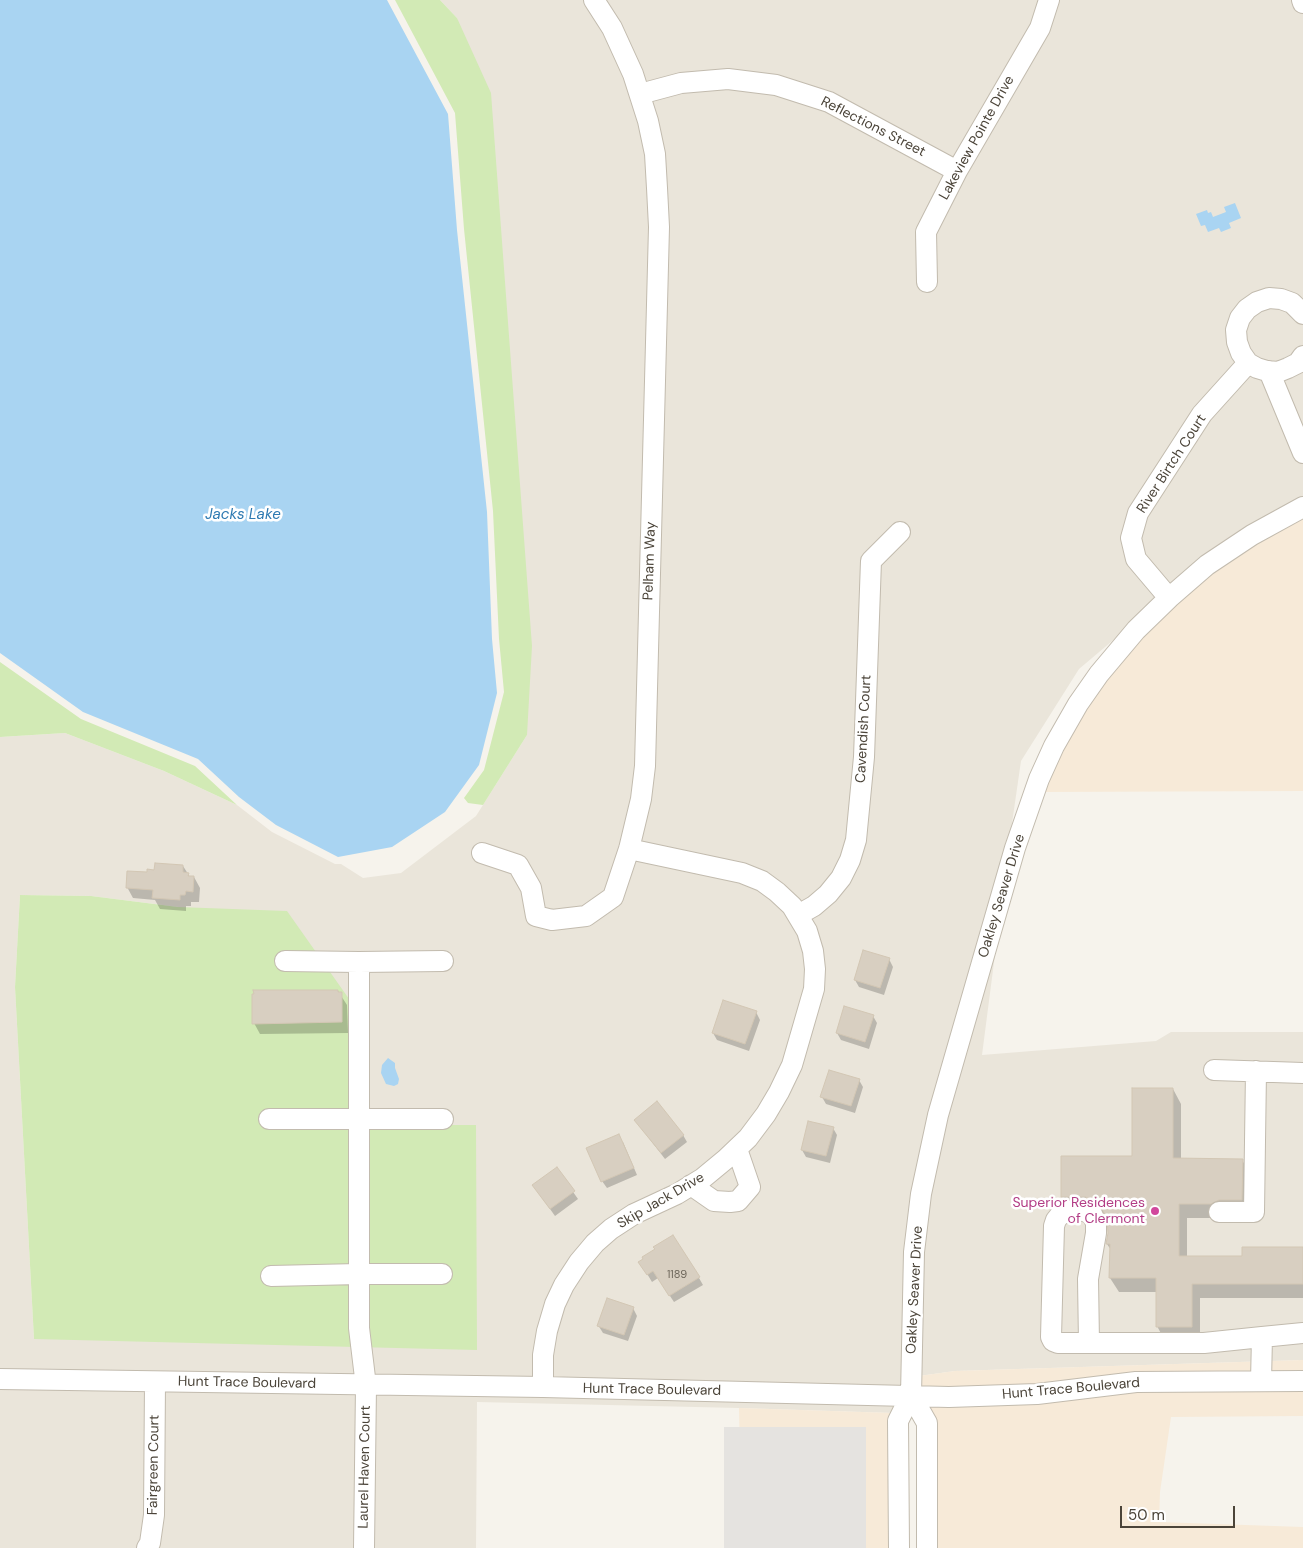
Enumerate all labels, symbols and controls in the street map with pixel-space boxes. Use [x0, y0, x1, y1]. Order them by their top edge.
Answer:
street label: Lakeview Pointe Drive [936, 73, 1018, 203]
street label: Reflections Street [818, 93, 928, 161]
street label: River Birtch Court [1134, 411, 1210, 517]
water label: Jacks Lake [205, 506, 281, 524]
street label: Pelham Way [640, 521, 660, 601]
street label: Cavendish Court [853, 674, 875, 784]
street label: Oakley Seaver Drive [975, 832, 1029, 960]
street label: Skip Jack Drive [615, 1169, 707, 1233]
place label: Superior Residences of Clermont [1012, 1195, 1145, 1228]
marker: Superior Residences of Clermont [1149, 1205, 1161, 1217]
street label: Oakley Seaver Drive [903, 1226, 927, 1354]
house number: 1189 [667, 1268, 687, 1282]
street label: Hunt Trace Boulevard [178, 1373, 316, 1393]
street label: Hunt Trace Boulevard [1001, 1375, 1141, 1403]
street label: Hunt Trace Boulevard [583, 1380, 721, 1400]
street label: Laurel Haven Court [356, 1405, 374, 1529]
street label: Fairgreen Court [145, 1415, 163, 1515]
scale bar [1123, 1496, 1238, 1528]
text: 50 m [1128, 1505, 1165, 1525]

